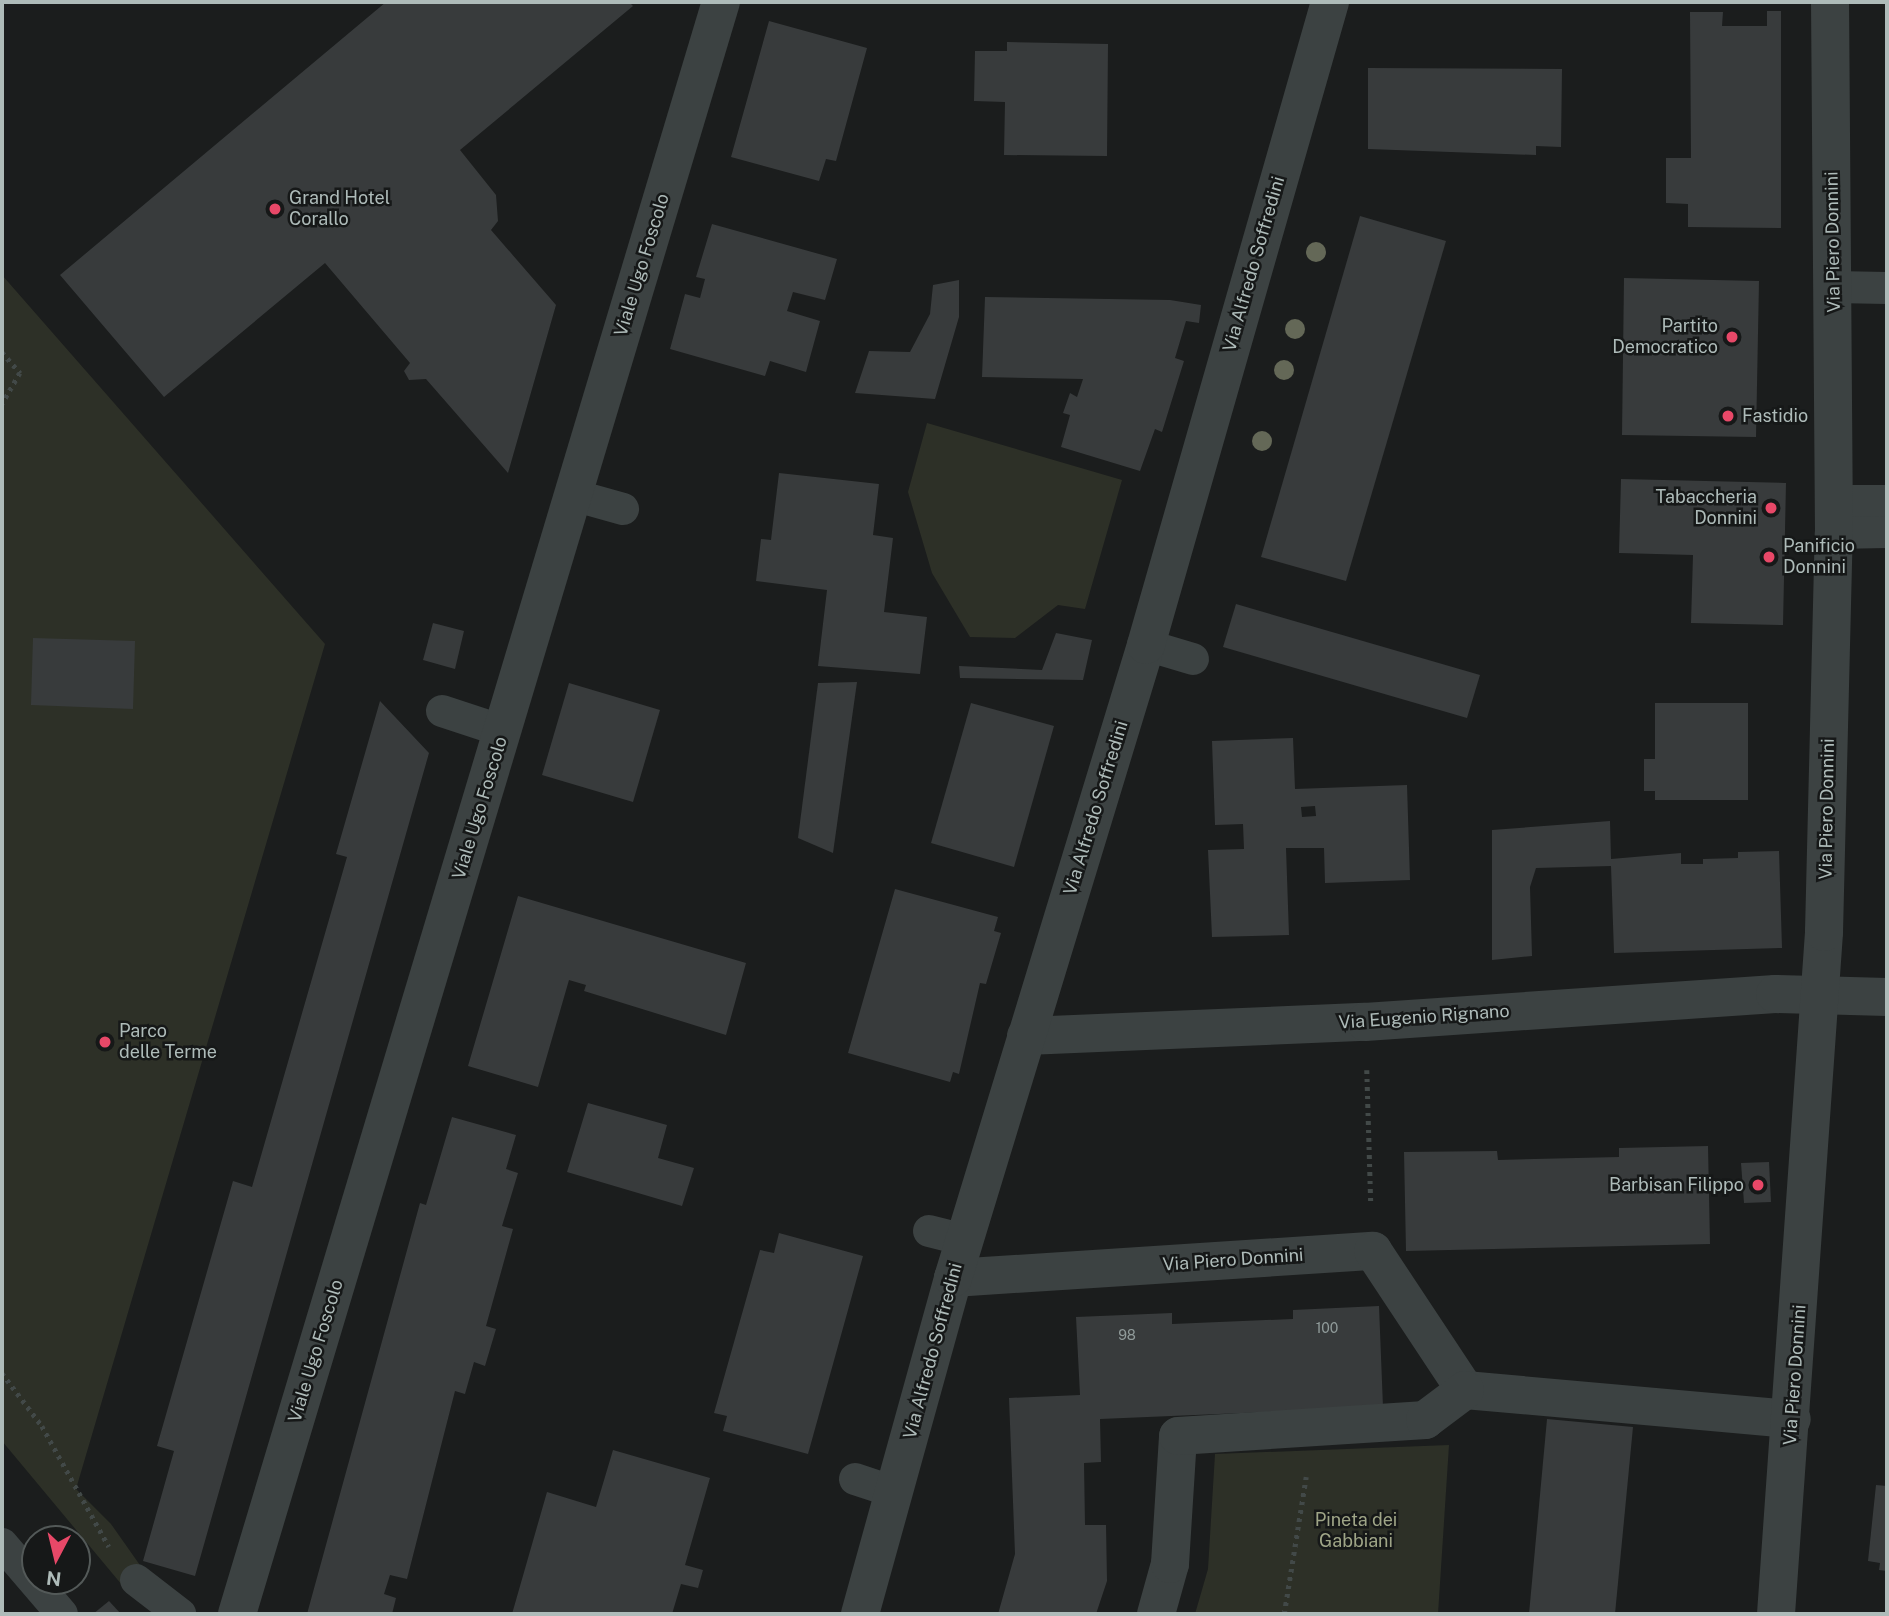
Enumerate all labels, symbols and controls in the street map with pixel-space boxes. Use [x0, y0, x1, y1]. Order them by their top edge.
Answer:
street label: Via Piero Donnini [1821, 171, 1845, 313]
street label: Via Alfredo Soffredini [1219, 174, 1289, 354]
place label: Grand Hotel Corallo [289, 188, 390, 230]
street label: Viale Ugo Foscolo [610, 191, 674, 339]
marker: Grand Hotel Corallo [267, 201, 283, 217]
place label: Partito Democratico [1612, 316, 1718, 358]
marker: Partito Democratico [1724, 329, 1740, 345]
place label: Fastidio [1742, 405, 1808, 427]
marker: Fastidio [1720, 408, 1736, 424]
place label: Tabaccheria Donnini [1655, 487, 1757, 530]
marker: Tabaccheria Donnini [1763, 500, 1779, 516]
place label: Panificio Donnini [1783, 536, 1855, 578]
marker: Panificio Donnini [1761, 549, 1777, 565]
street label: Via Alfredo Soffredini [1059, 718, 1133, 898]
street label: Viale Ugo Foscolo [448, 734, 512, 882]
street label: Via Piero Donnini [1815, 738, 1839, 880]
street label: Via Eugenio Rignano [1338, 1000, 1510, 1034]
place label: Parco delle Terme [119, 1021, 217, 1064]
marker: Parco delle Terme [97, 1034, 113, 1050]
place label: Barbisan Filippo [1609, 1174, 1744, 1196]
marker: Barbisan Filippo [1750, 1177, 1766, 1193]
street label: Via Piero Donnini [1162, 1244, 1304, 1276]
street label: Via Alfredo Soffredini [899, 1261, 967, 1441]
street label: Viale Ugo Foscolo [284, 1277, 348, 1425]
street label: Via Piero Donnini [1779, 1304, 1811, 1446]
house number: 100 [1316, 1320, 1338, 1336]
house number: 98 [1118, 1327, 1136, 1343]
park label: Pineta dei Gabbiani [1315, 1510, 1397, 1552]
north arrow [21, 1525, 91, 1595]
text: N [45, 1567, 62, 1591]

